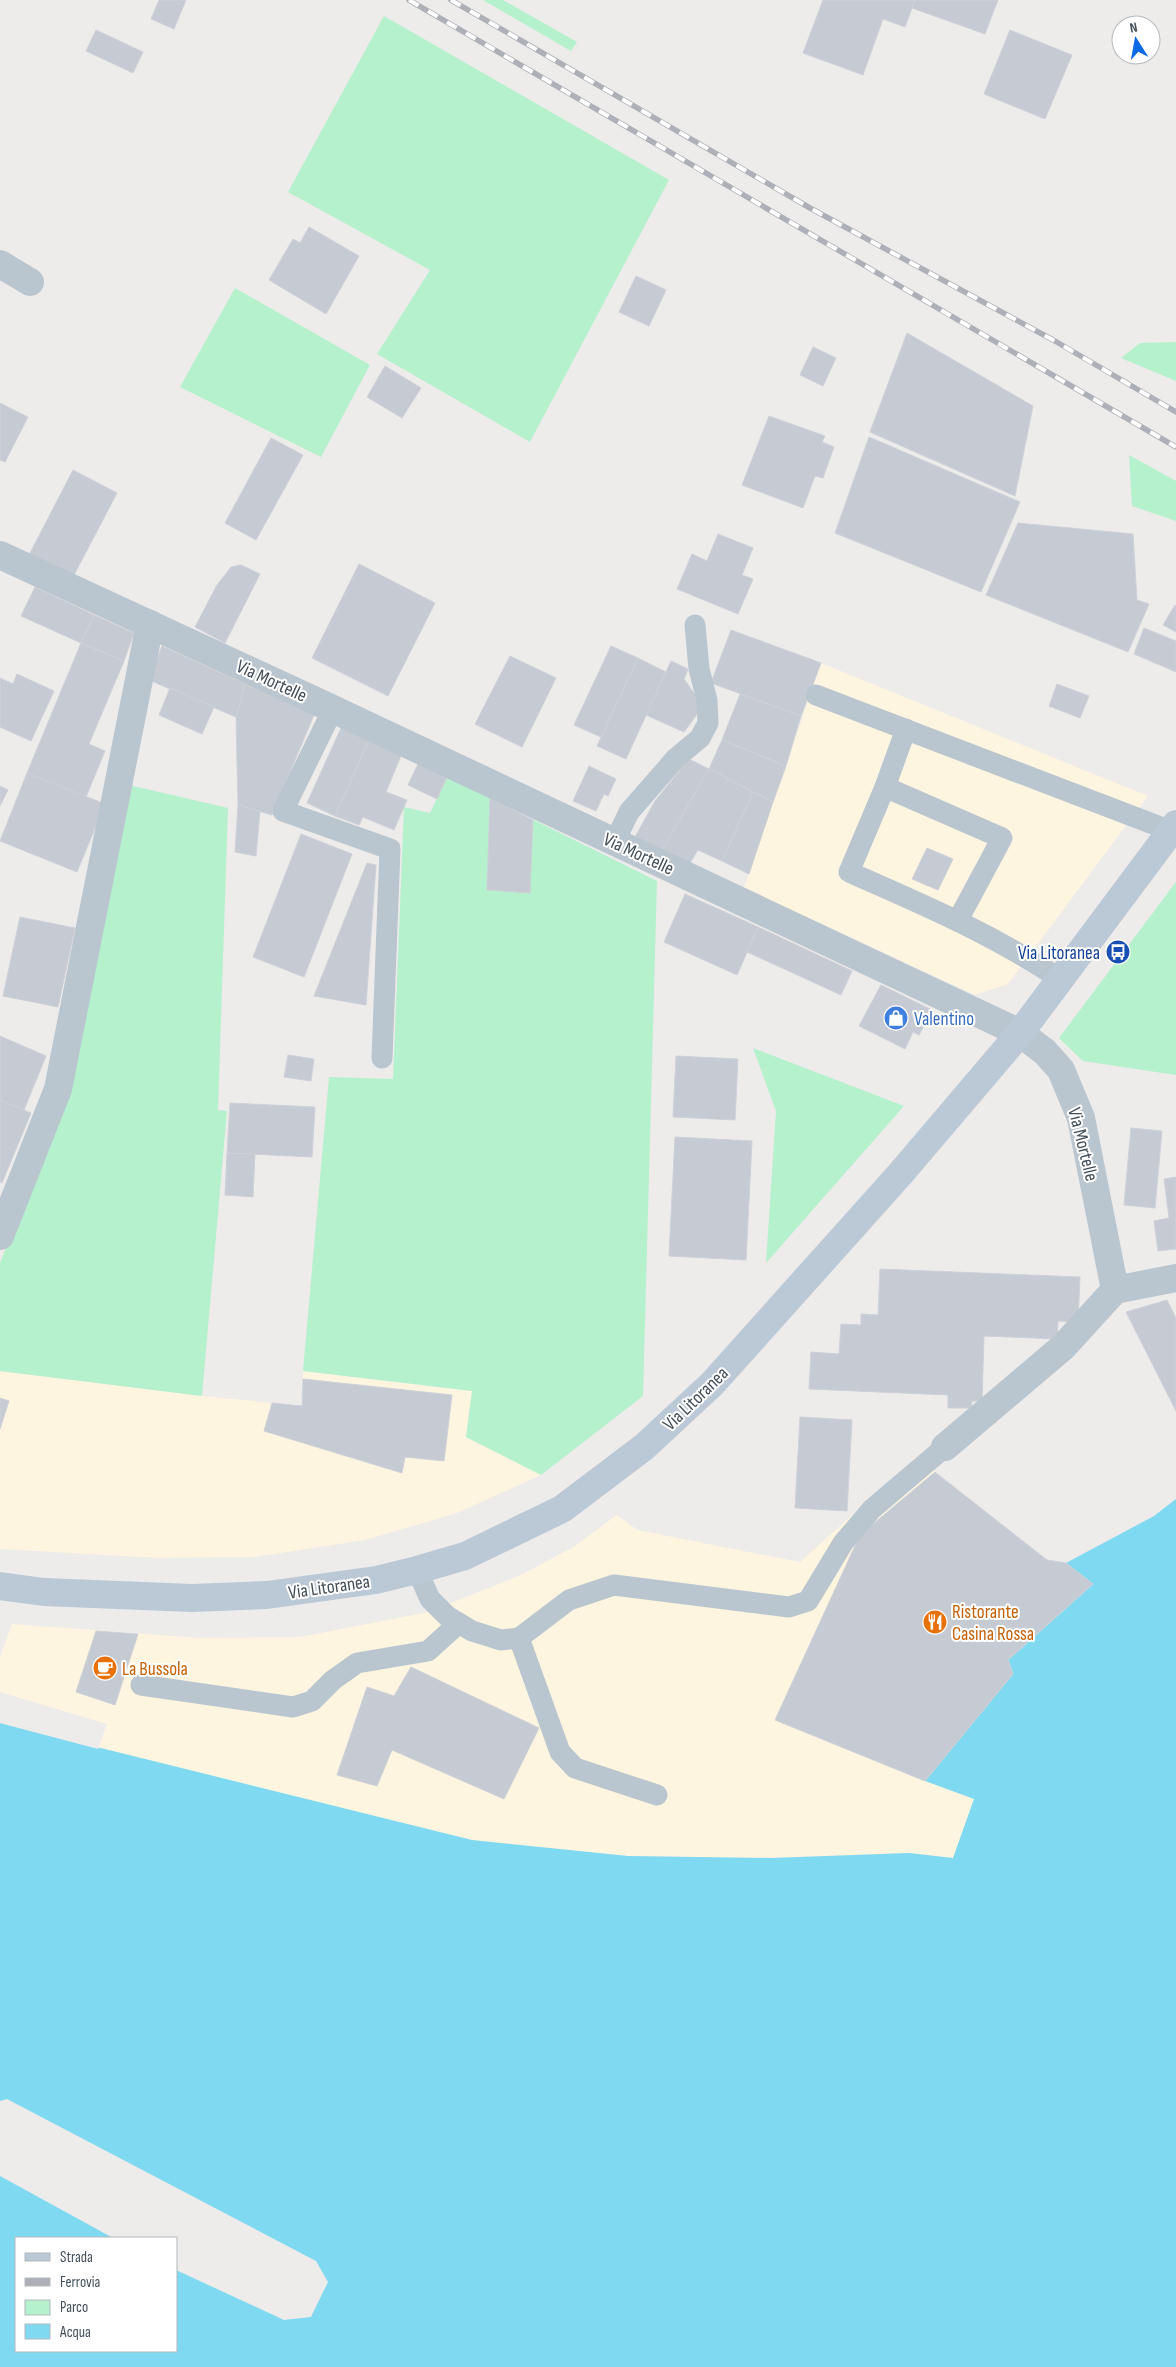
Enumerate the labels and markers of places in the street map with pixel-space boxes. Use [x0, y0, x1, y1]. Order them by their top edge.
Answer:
bus stop icon: Via Litoranea [1105, 939, 1131, 965]
place label: Via Litoranea [1018, 942, 1100, 965]
shop icon: Valentino [883, 1005, 909, 1031]
place label: Valentino [914, 1008, 974, 1031]
place label: Ristorante Casina Rossa [952, 1601, 1034, 1646]
restaurant icon: Ristorante Casina Rossa [922, 1609, 948, 1635]
cafe icon: La Bussola [92, 1655, 118, 1681]
place label: La Bussola [122, 1658, 188, 1681]

